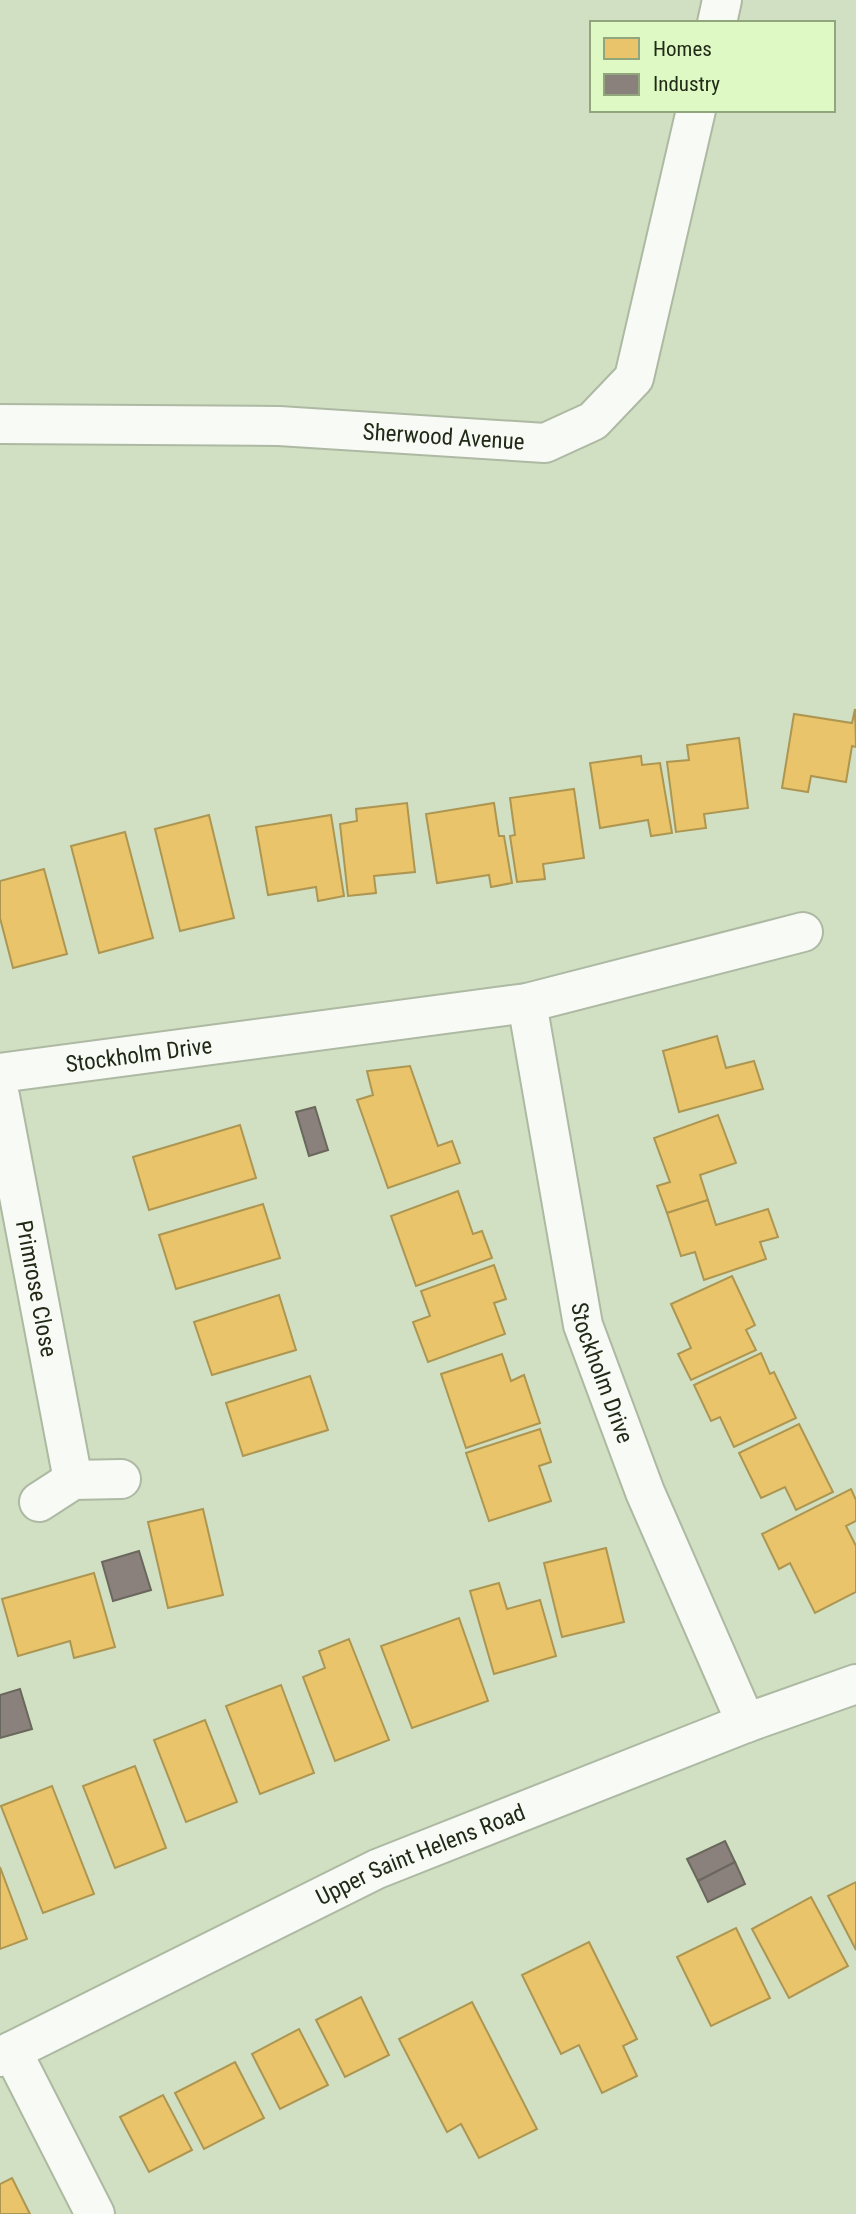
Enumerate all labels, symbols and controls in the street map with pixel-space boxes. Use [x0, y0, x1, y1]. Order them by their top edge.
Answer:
legend [590, 21, 835, 112]
text: Homes [653, 37, 712, 61]
text: Industry [653, 72, 720, 96]
street label: Sherwood Avenue [362, 418, 525, 455]
street label: Stockholm Drive [64, 1031, 214, 1078]
street label: Primrose Close [10, 1218, 63, 1359]
street label: Stockholm Drive [566, 1300, 639, 1447]
street label: Upper Saint Helens Road [311, 1798, 529, 1911]

